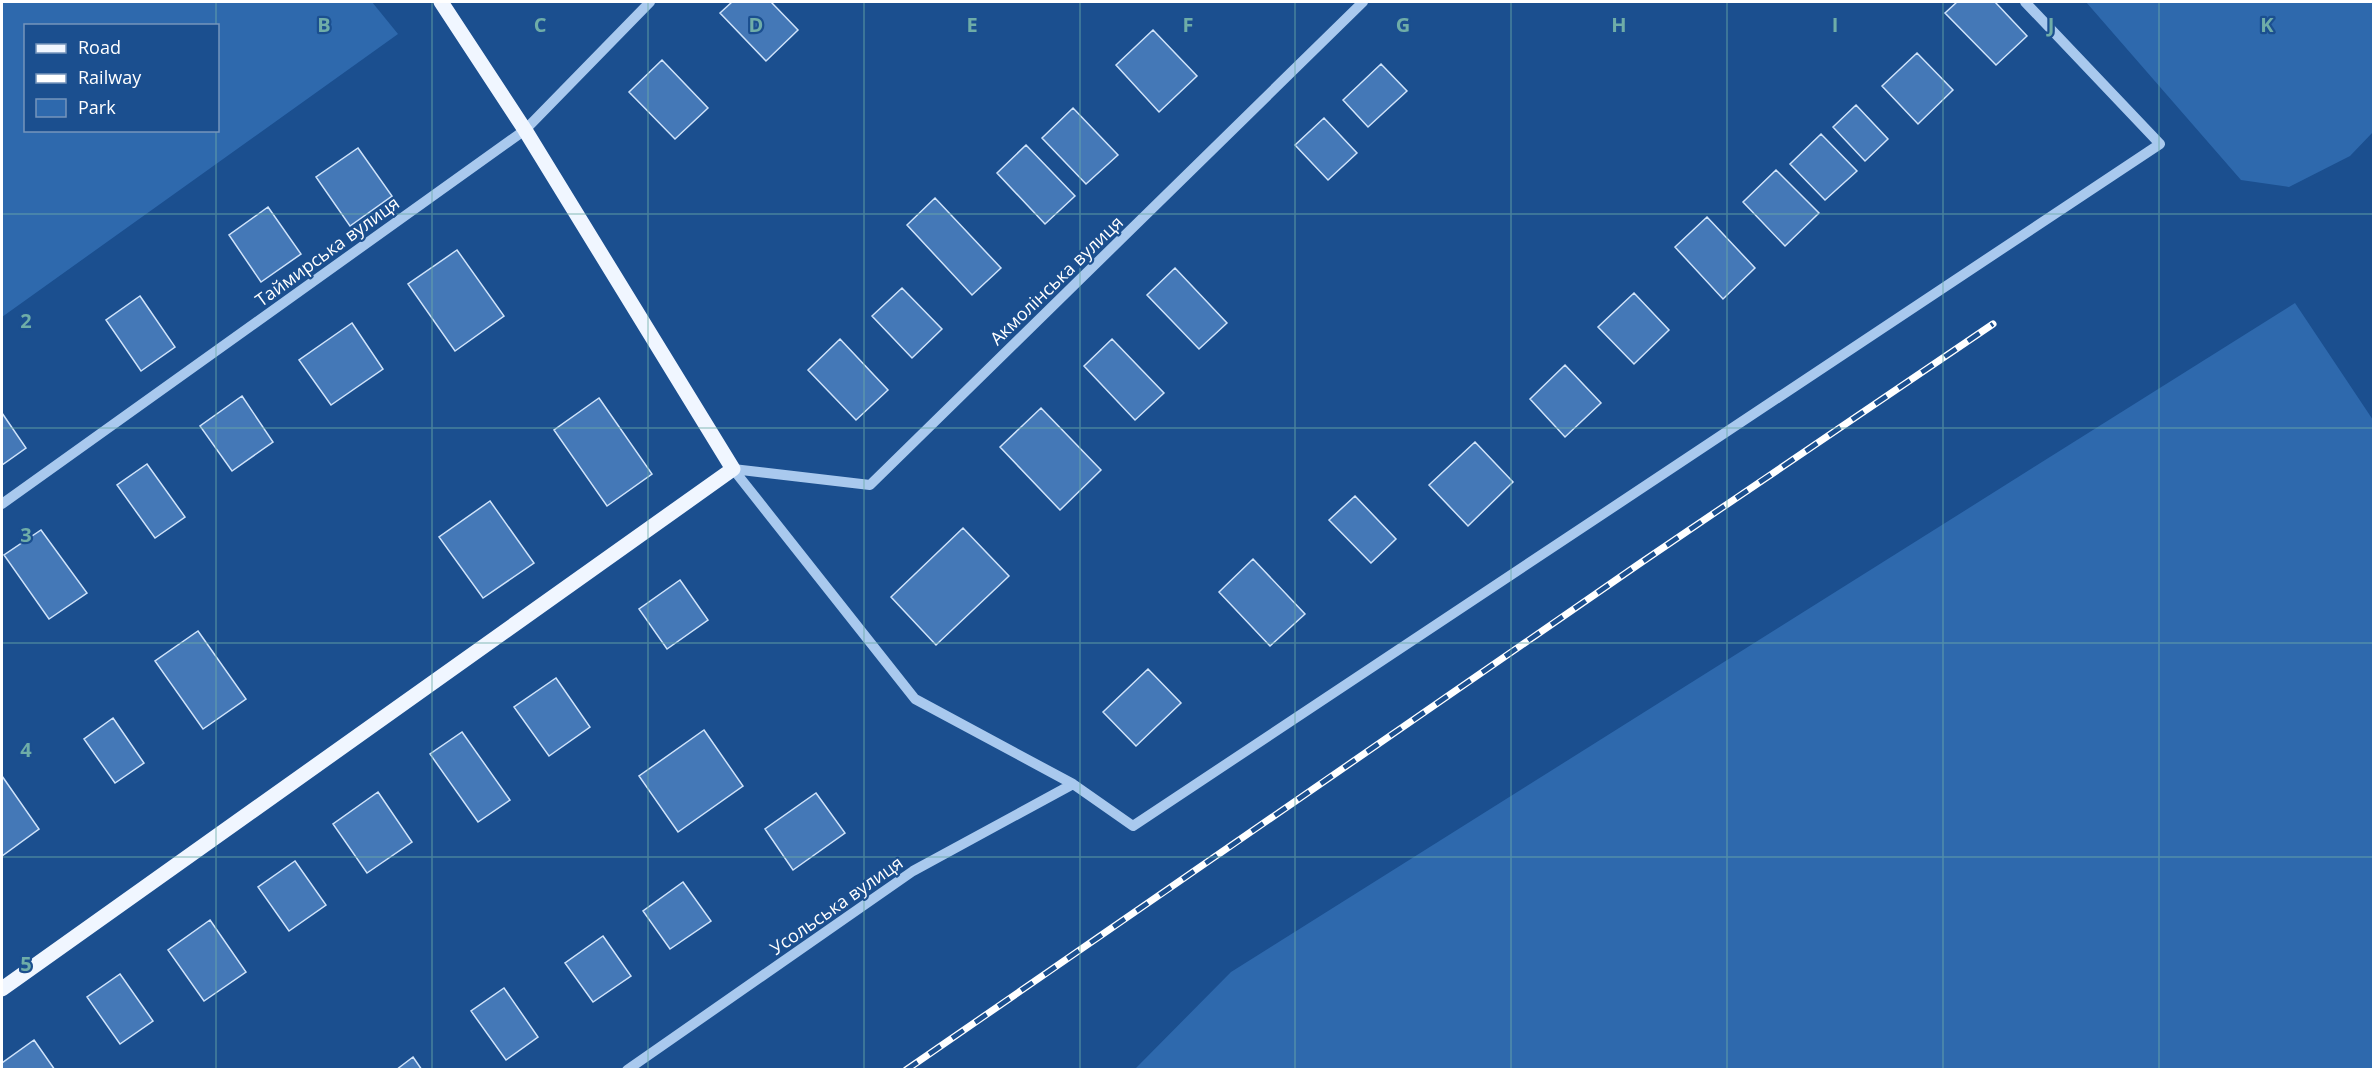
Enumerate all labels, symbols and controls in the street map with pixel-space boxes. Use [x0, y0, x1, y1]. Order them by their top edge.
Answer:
text: B [317, 11, 331, 38]
text: C [534, 11, 547, 38]
text: D [749, 11, 763, 38]
text: E [966, 11, 978, 38]
text: F [1183, 11, 1193, 38]
text: G [1396, 11, 1410, 38]
text: H [1611, 11, 1627, 38]
text: I [1832, 11, 1838, 38]
text: J [2046, 11, 2054, 38]
text: K [2260, 11, 2274, 38]
legend [24, 24, 219, 132]
text: Road [78, 35, 121, 59]
text: Railway [78, 65, 142, 89]
text: Park [78, 95, 116, 119]
street label: Таймирська вулиця [250, 191, 404, 311]
street label: Акмолiнська вулиця [984, 210, 1128, 350]
text: 2 [20, 307, 32, 334]
text: 3 [20, 521, 32, 548]
text: 4 [20, 736, 32, 763]
street label: Усольська вулиця [765, 850, 907, 960]
text: 5 [20, 950, 32, 977]

